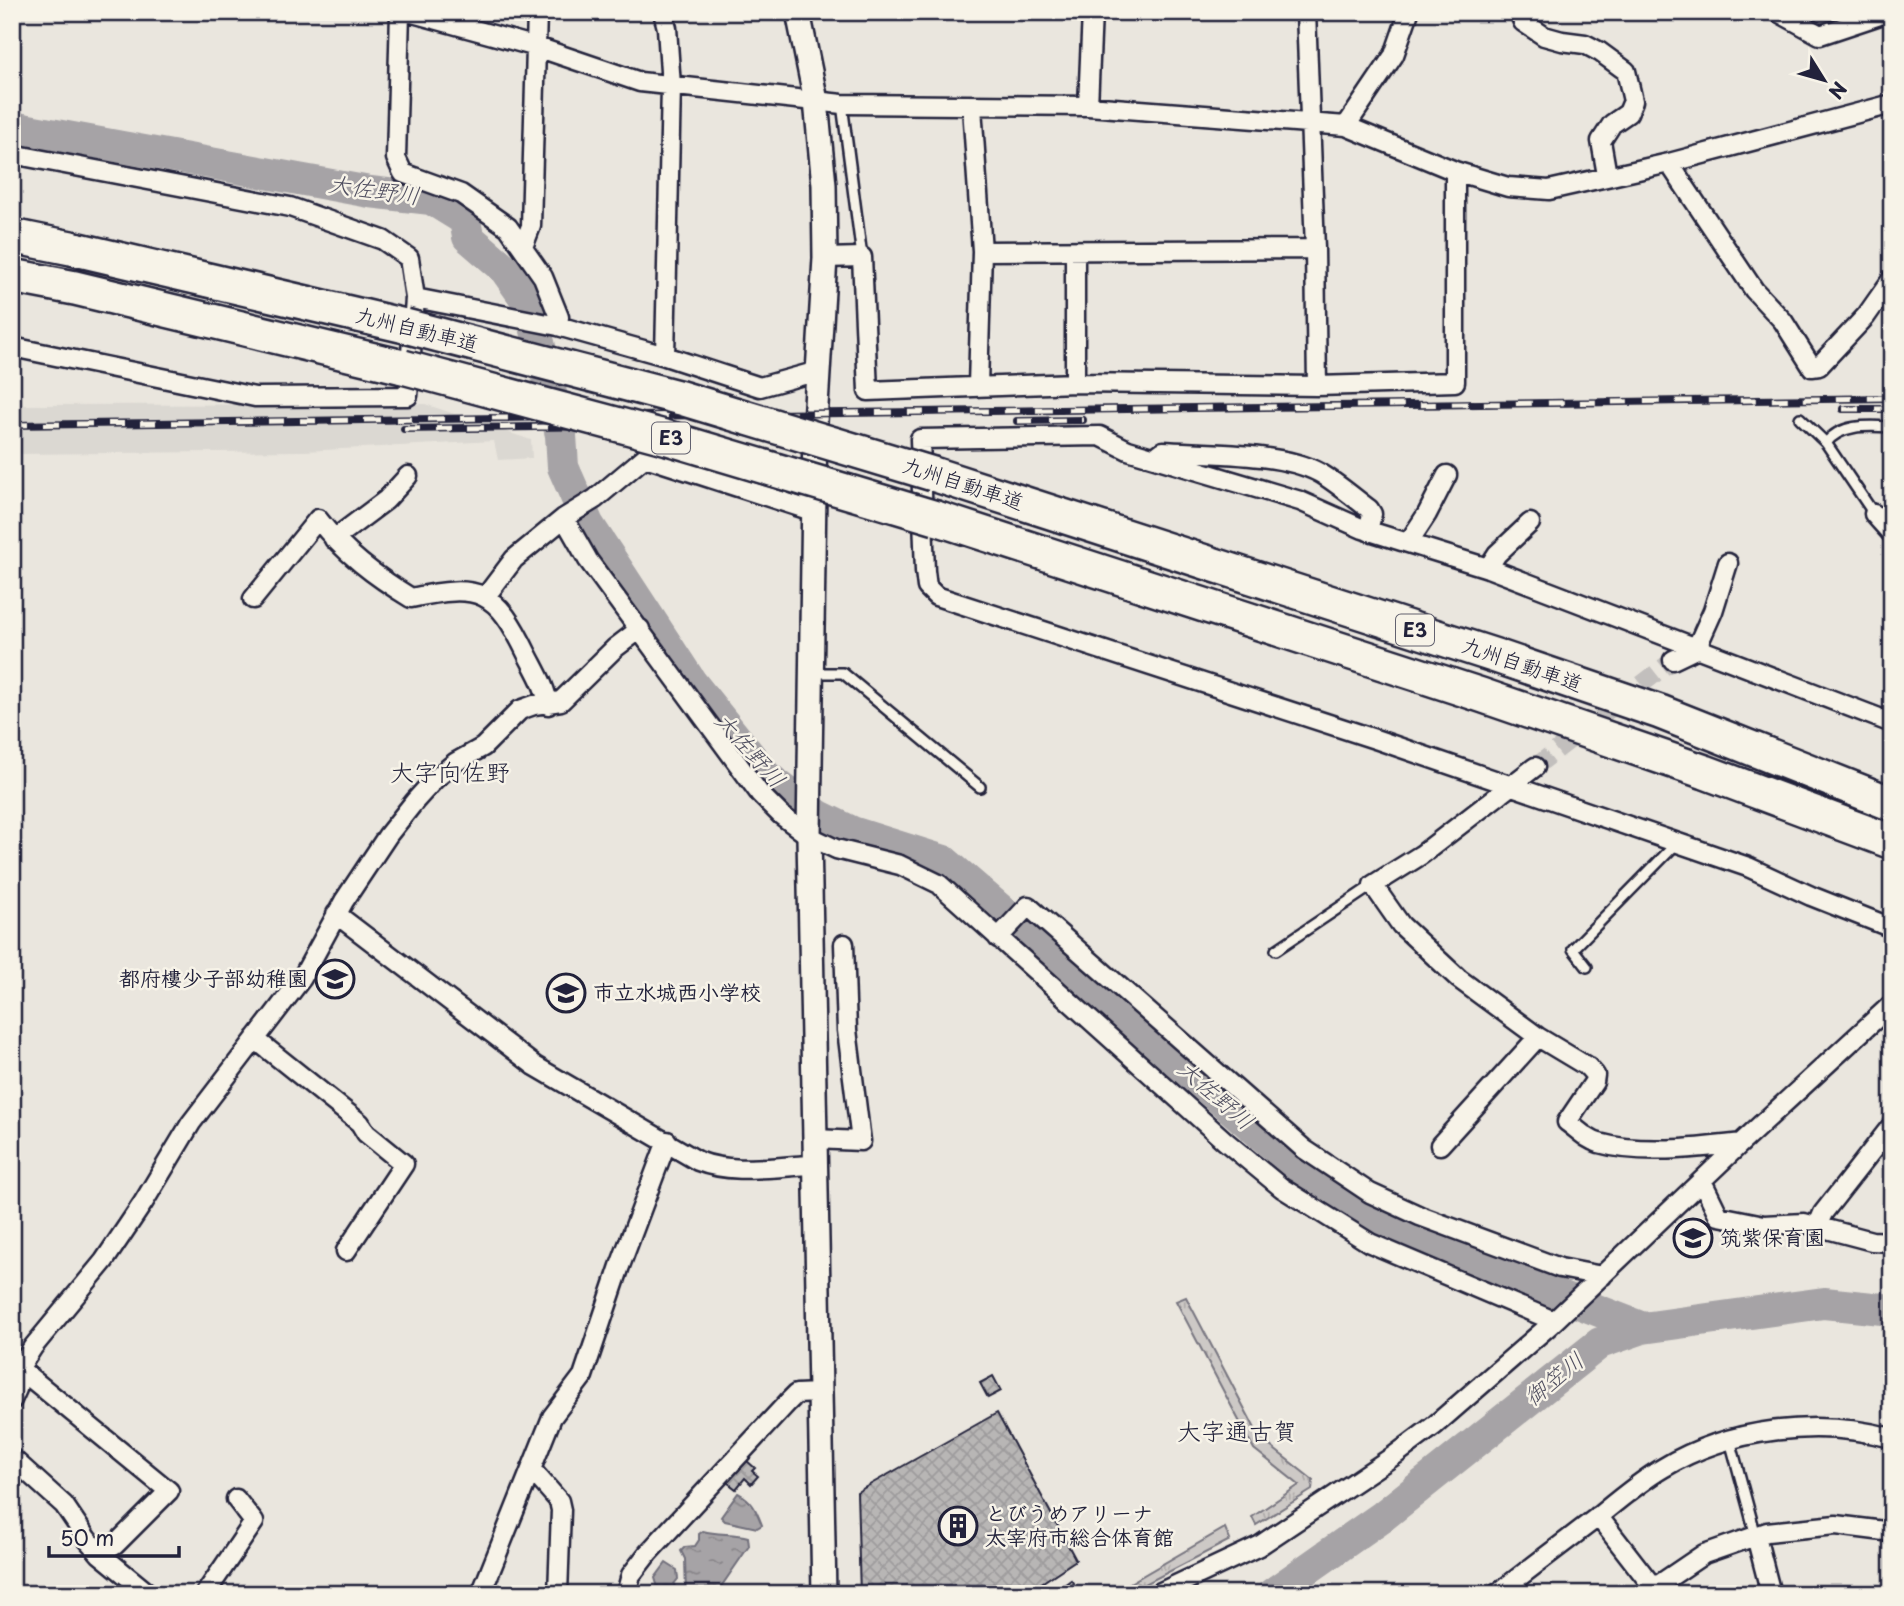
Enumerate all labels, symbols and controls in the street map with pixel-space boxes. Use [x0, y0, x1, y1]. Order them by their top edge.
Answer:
north arrow [1788, 46, 1858, 116]
text: N [1823, 76, 1854, 105]
water label: 大佐野川 [326, 165, 422, 212]
street label: 九州自動車道 [352, 297, 482, 359]
road number: E3 [652, 422, 690, 453]
street label: 九州自動車道 [899, 447, 1028, 517]
road number: E3 [1396, 614, 1434, 646]
street label: 九州自動車道 [1458, 627, 1587, 699]
water label: 大佐野川 [707, 703, 795, 795]
district label: 大字向佐野 [390, 753, 510, 789]
school or university icon: 都府樓少子部幼稚園 [314, 958, 356, 1000]
place label: 都府樓少子部幼稚園 [119, 961, 308, 993]
school or university icon: 市立水城西小学校 [545, 972, 587, 1014]
place label: 市立水城西小学校 [593, 975, 761, 1007]
water label: 大佐野川 [1171, 1050, 1263, 1137]
school or university icon: 筑紫保育園 [1672, 1217, 1714, 1259]
place label: 筑紫保育園 [1720, 1220, 1825, 1252]
water label: 御笠川 [1515, 1343, 1591, 1413]
district label: 大字通古賀 [1177, 1412, 1297, 1448]
place label: とびうめアリーナ 太宰府市総合体育館 [985, 1496, 1174, 1552]
building icon: とびうめアリーナ 太宰府市総合体育館 [937, 1505, 979, 1547]
scale bar [49, 1515, 178, 1559]
text: 50 m [60, 1521, 114, 1553]

